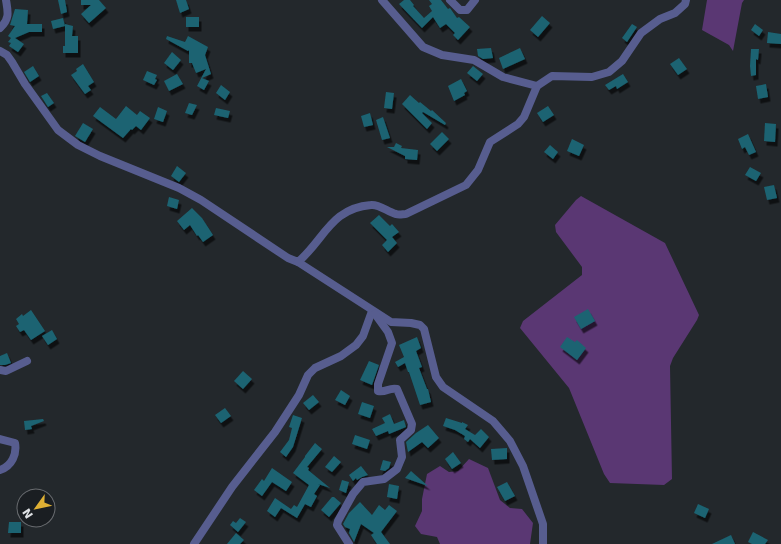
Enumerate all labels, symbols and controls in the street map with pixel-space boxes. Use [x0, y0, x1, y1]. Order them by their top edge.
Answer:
north arrow [16, 488, 56, 528]
text: N [20, 506, 36, 521]

